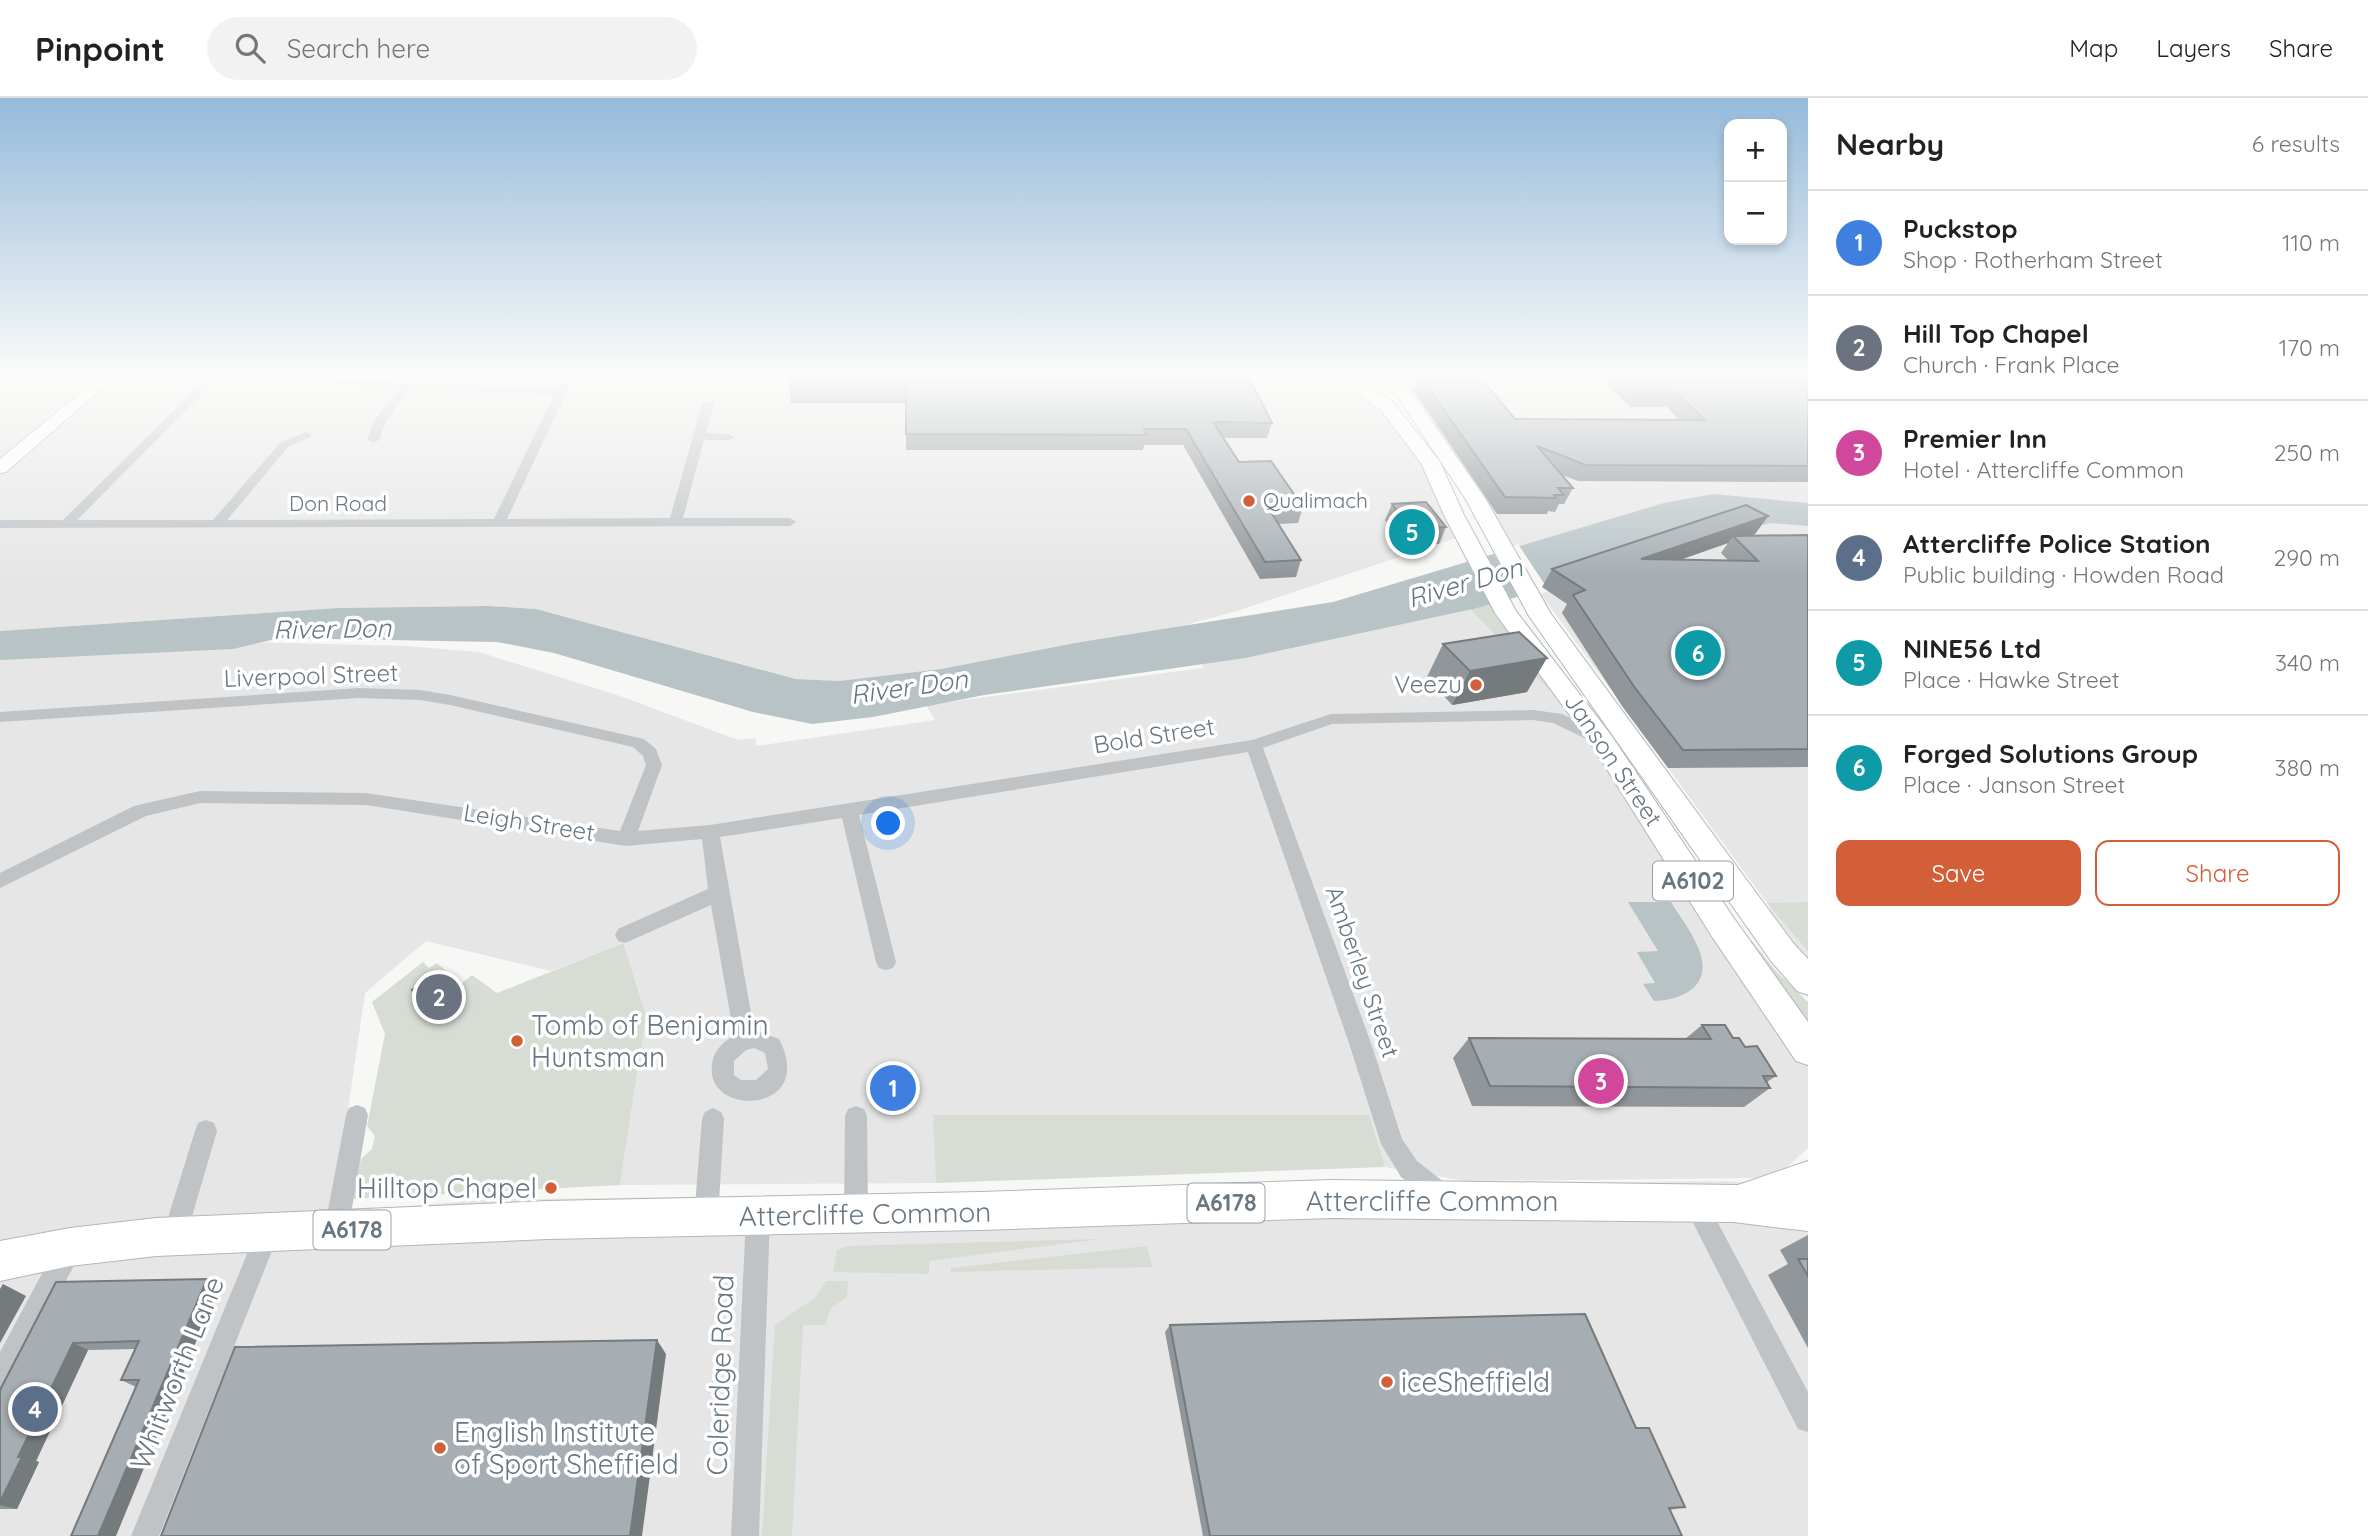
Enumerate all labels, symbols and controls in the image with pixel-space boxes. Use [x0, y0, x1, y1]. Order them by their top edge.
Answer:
search box [207, 17, 697, 80]
text: Pinpoint [35, 28, 165, 69]
icon: search [231, 29, 269, 67]
text: Search here [287, 32, 430, 65]
text: Map [2069, 33, 2118, 63]
text: Layers [2156, 33, 2231, 63]
text: Share [2269, 33, 2333, 63]
map controls [1724, 119, 1787, 245]
button: + [1724, 119, 1787, 182]
text: Nearby [1836, 125, 1944, 163]
text: 6 results [2252, 129, 2340, 158]
button: − [1724, 182, 1787, 245]
text: Puckstop [1903, 212, 2018, 245]
text: 1 [1855, 228, 1863, 257]
text: 110 m [2282, 228, 2340, 257]
text: Shop · Rotherham Street [1903, 245, 2163, 274]
text: Hill Top Chapel [1903, 317, 2089, 350]
text: 2 [1852, 333, 1866, 362]
text: 170 m [2279, 333, 2340, 362]
text: Church · Frank Place [1903, 350, 2120, 379]
text: Premier Inn [1903, 422, 2047, 455]
text: 3 [1853, 438, 1865, 467]
text: 250 m [2274, 438, 2340, 467]
text: Hotel · Attercliffe Common [1903, 455, 2184, 484]
place label: Qualimach [1263, 487, 1368, 513]
street label: Don Road [289, 490, 387, 516]
marker: Qualimach [1241, 493, 1257, 509]
pin: 5 [1389, 506, 1435, 558]
text: Attercliffe Police Station [1903, 527, 2211, 560]
text: 4 [1852, 543, 1866, 572]
text: 290 m [2273, 543, 2340, 572]
water label: River Don [1404, 550, 1527, 615]
text: Public building · Howden Road [1903, 560, 2224, 589]
water label: River Don [273, 611, 392, 646]
pin: 6 [1675, 627, 1721, 679]
text: NINE56 Ltd [1903, 632, 2041, 665]
text: 5 [1852, 648, 1866, 677]
text: 340 m [2275, 648, 2340, 677]
street label: Liverpool Street [223, 657, 399, 693]
water label: River Don [848, 662, 971, 711]
text: Place · Hawke Street [1903, 665, 2119, 694]
place label: Veezu [1394, 669, 1462, 699]
marker: Veezu [1468, 677, 1484, 693]
street label: Janson Street [1558, 687, 1669, 832]
street label: Bold Street [1091, 711, 1216, 759]
text: Forged Solutions Group [1903, 737, 2198, 770]
text: 6 [1853, 753, 1865, 782]
text: 380 m [2275, 753, 2340, 782]
text: Place · Janson Street [1903, 770, 2125, 799]
street label: Leigh Street [462, 797, 597, 847]
your location [871, 806, 905, 840]
button: Save [1836, 840, 2081, 906]
button: Share [2095, 840, 2340, 906]
road number: A6102 [1653, 862, 1733, 901]
street label: Amberley Street [1320, 882, 1406, 1061]
pin: 2 [416, 971, 462, 1023]
place label: Tomb of Benjamin Huntsman [531, 1007, 769, 1074]
marker: Tomb of Benjamin Huntsman [509, 1033, 525, 1049]
pin: 3 [1578, 1055, 1624, 1107]
pin: 1 [870, 1062, 916, 1114]
place label: Hilltop Chapel [357, 1170, 537, 1205]
marker: Hilltop Chapel [543, 1180, 559, 1196]
street label: Attercliffe Common [1306, 1183, 1558, 1218]
road number: A6178 [1188, 1184, 1264, 1222]
street label: Attercliffe Common [738, 1194, 992, 1233]
road number: A6178 [314, 1210, 390, 1250]
street label: Whitworth Lane [122, 1271, 231, 1475]
street label: Coleridge Road [699, 1274, 740, 1476]
place label: iceSheffield [1401, 1364, 1550, 1399]
marker: iceSheffield [1379, 1374, 1395, 1390]
pin: 4 [12, 1383, 58, 1435]
place label: English Institute of Sport Sheffield [454, 1414, 679, 1481]
marker: English Institute of Sport Sheffield [432, 1440, 448, 1456]

